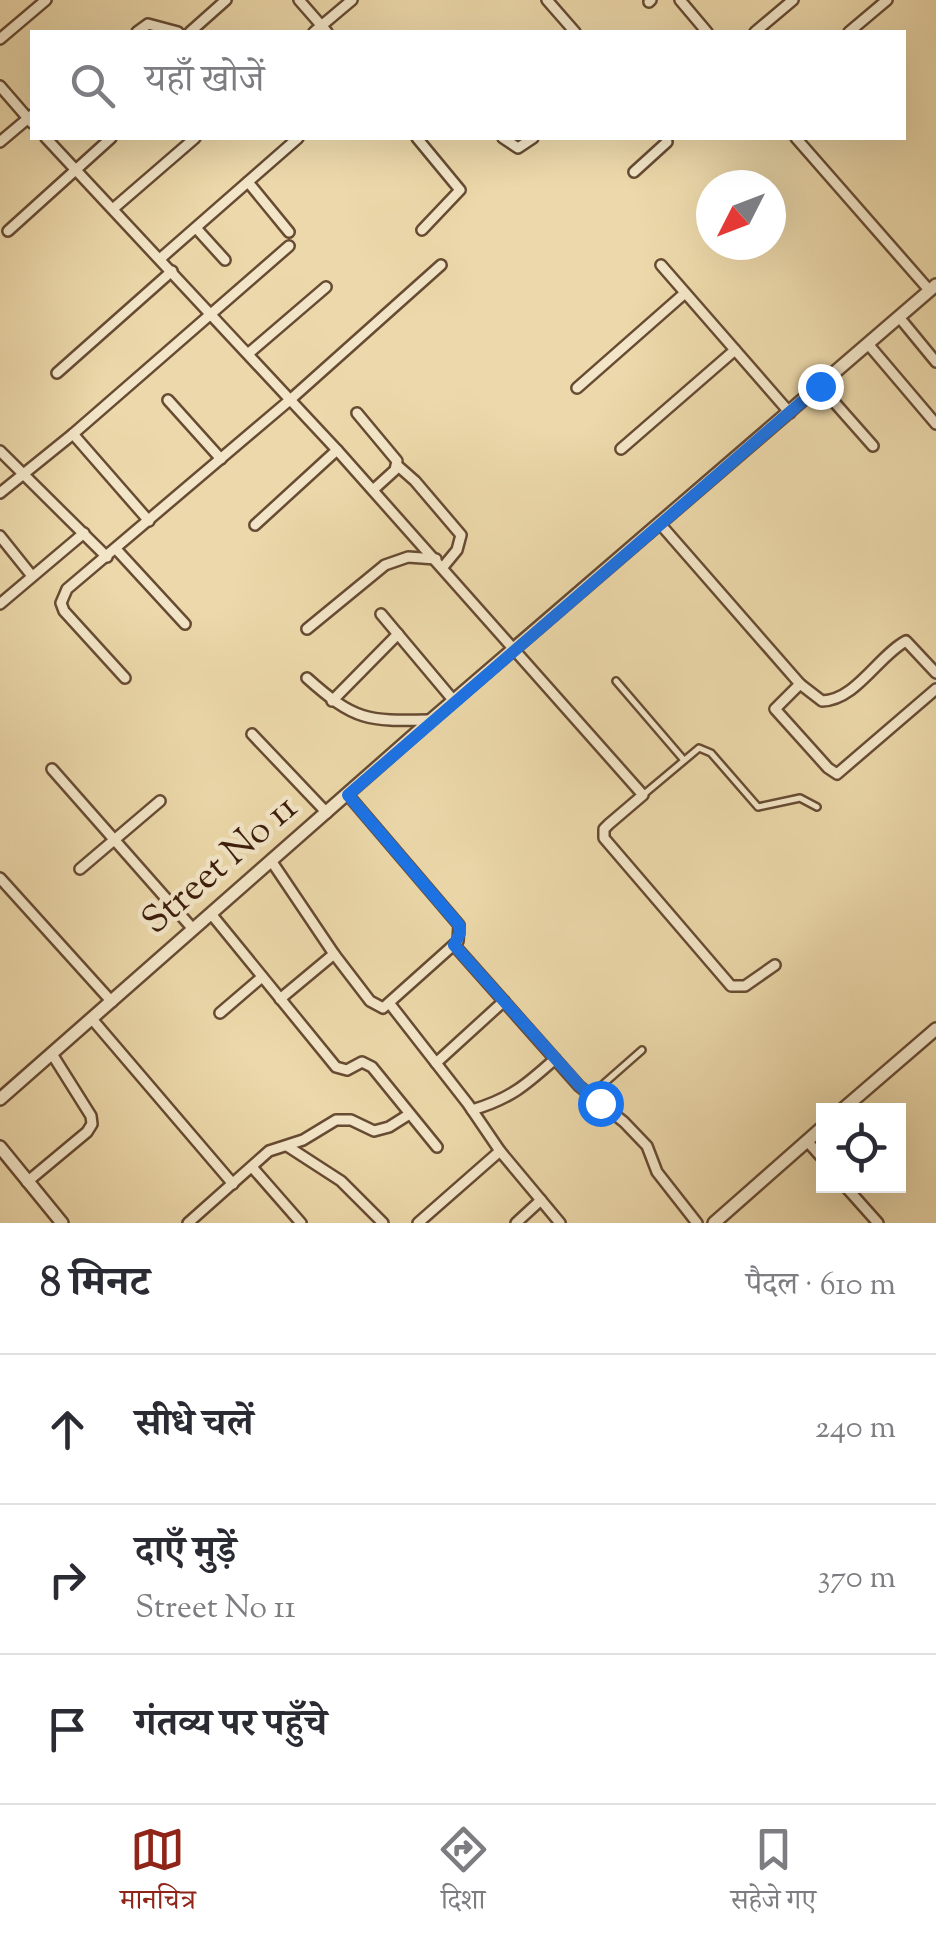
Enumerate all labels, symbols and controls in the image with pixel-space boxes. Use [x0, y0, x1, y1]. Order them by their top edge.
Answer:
search box [30, 30, 906, 140]
text: यहाँ खोजें [145, 55, 264, 109]
icon: search [65, 58, 120, 113]
north arrow [696, 170, 786, 260]
route end [798, 364, 844, 410]
street label: Street No 11 [131, 783, 311, 949]
route start [578, 1081, 624, 1127]
map controls [816, 1103, 906, 1193]
button: locate [816, 1103, 906, 1193]
text: 8 मिनट [40, 1255, 150, 1315]
text: पैदल · 610 m [746, 1263, 896, 1309]
text: सीधे चलें [135, 1399, 253, 1453]
icon: ahead [40, 1402, 95, 1457]
text: 240 m [815, 1406, 896, 1452]
text: दाएँ मुड़ें [135, 1526, 236, 1580]
icon: right [40, 1552, 95, 1607]
text: 370 m [817, 1556, 896, 1602]
text: Street No 11 [135, 1586, 296, 1632]
text: गंतव्य पर पहुँचे [135, 1699, 327, 1753]
icon: arrive [40, 1702, 95, 1757]
tab: मानचित्र [120, 1822, 196, 1927]
tab: दिशा [436, 1822, 491, 1927]
tab: सहेजे गए [730, 1822, 816, 1927]

